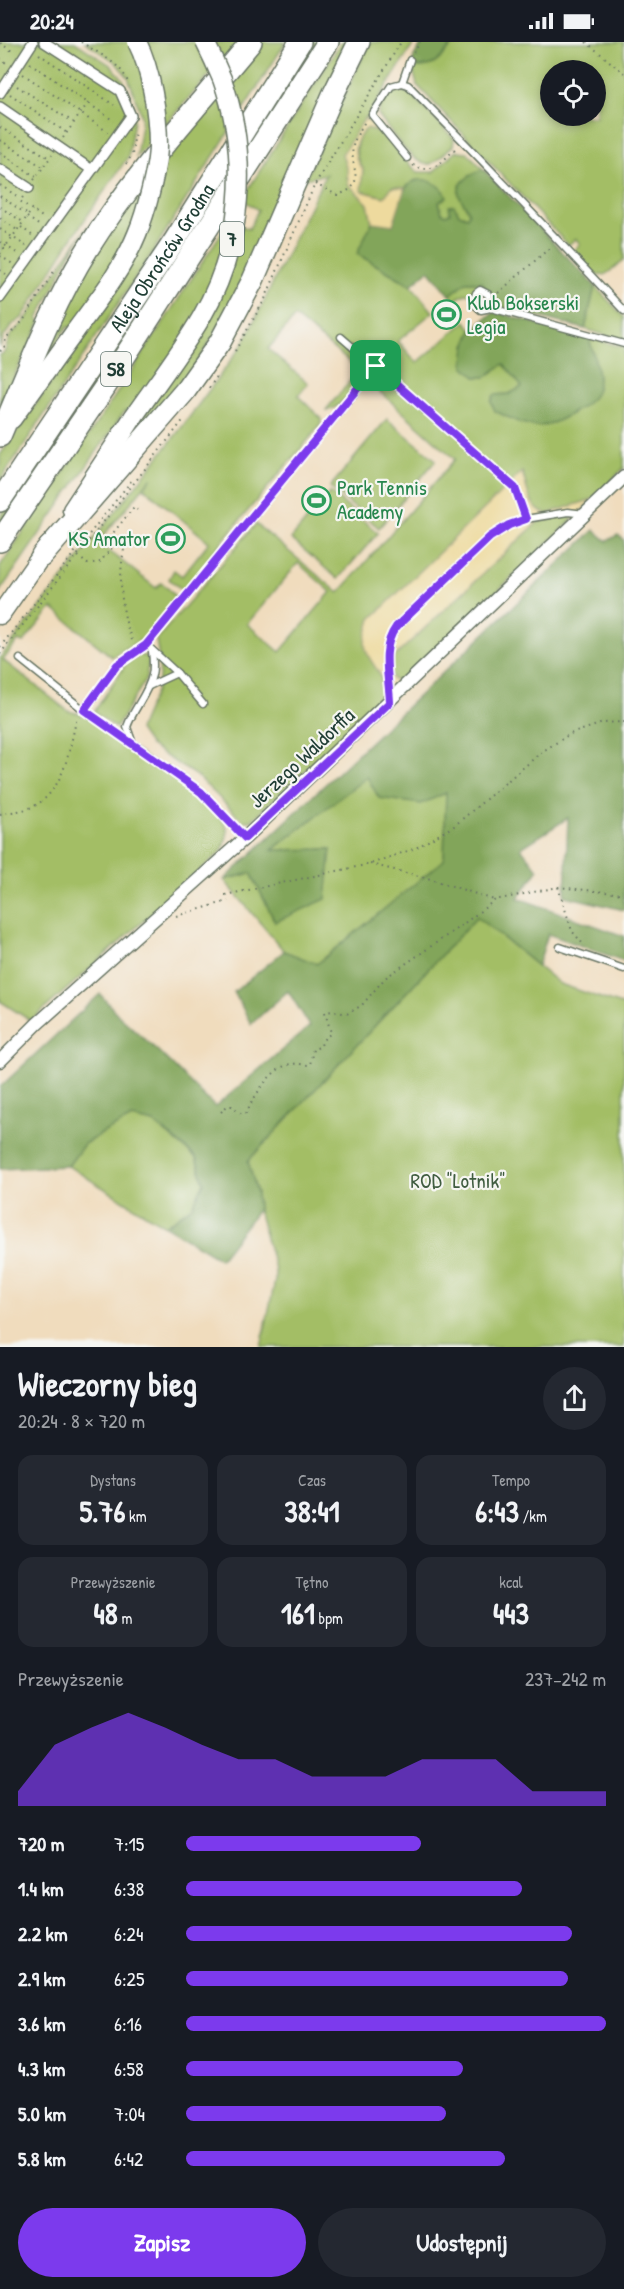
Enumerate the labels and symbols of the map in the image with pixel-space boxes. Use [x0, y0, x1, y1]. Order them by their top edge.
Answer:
street label: Aleja Obrońców Grodna [102, 178, 221, 338]
road number: 7 [220, 222, 244, 256]
place label: Klub Bokserski Legia [467, 288, 579, 341]
sports icon: Klub Bokserski Legia [430, 299, 462, 331]
pin [350, 340, 401, 391]
road number: S8 [101, 352, 131, 386]
place label: Park Tennis Academy [337, 473, 427, 526]
sports icon: Park Tennis Academy [300, 484, 332, 516]
sports icon: KS Amator [155, 523, 187, 555]
place label: KS Amator [68, 524, 150, 553]
street label: Jerzego Waldorffa [242, 701, 361, 814]
park label: ROD "Lotnik" [410, 1166, 506, 1195]

